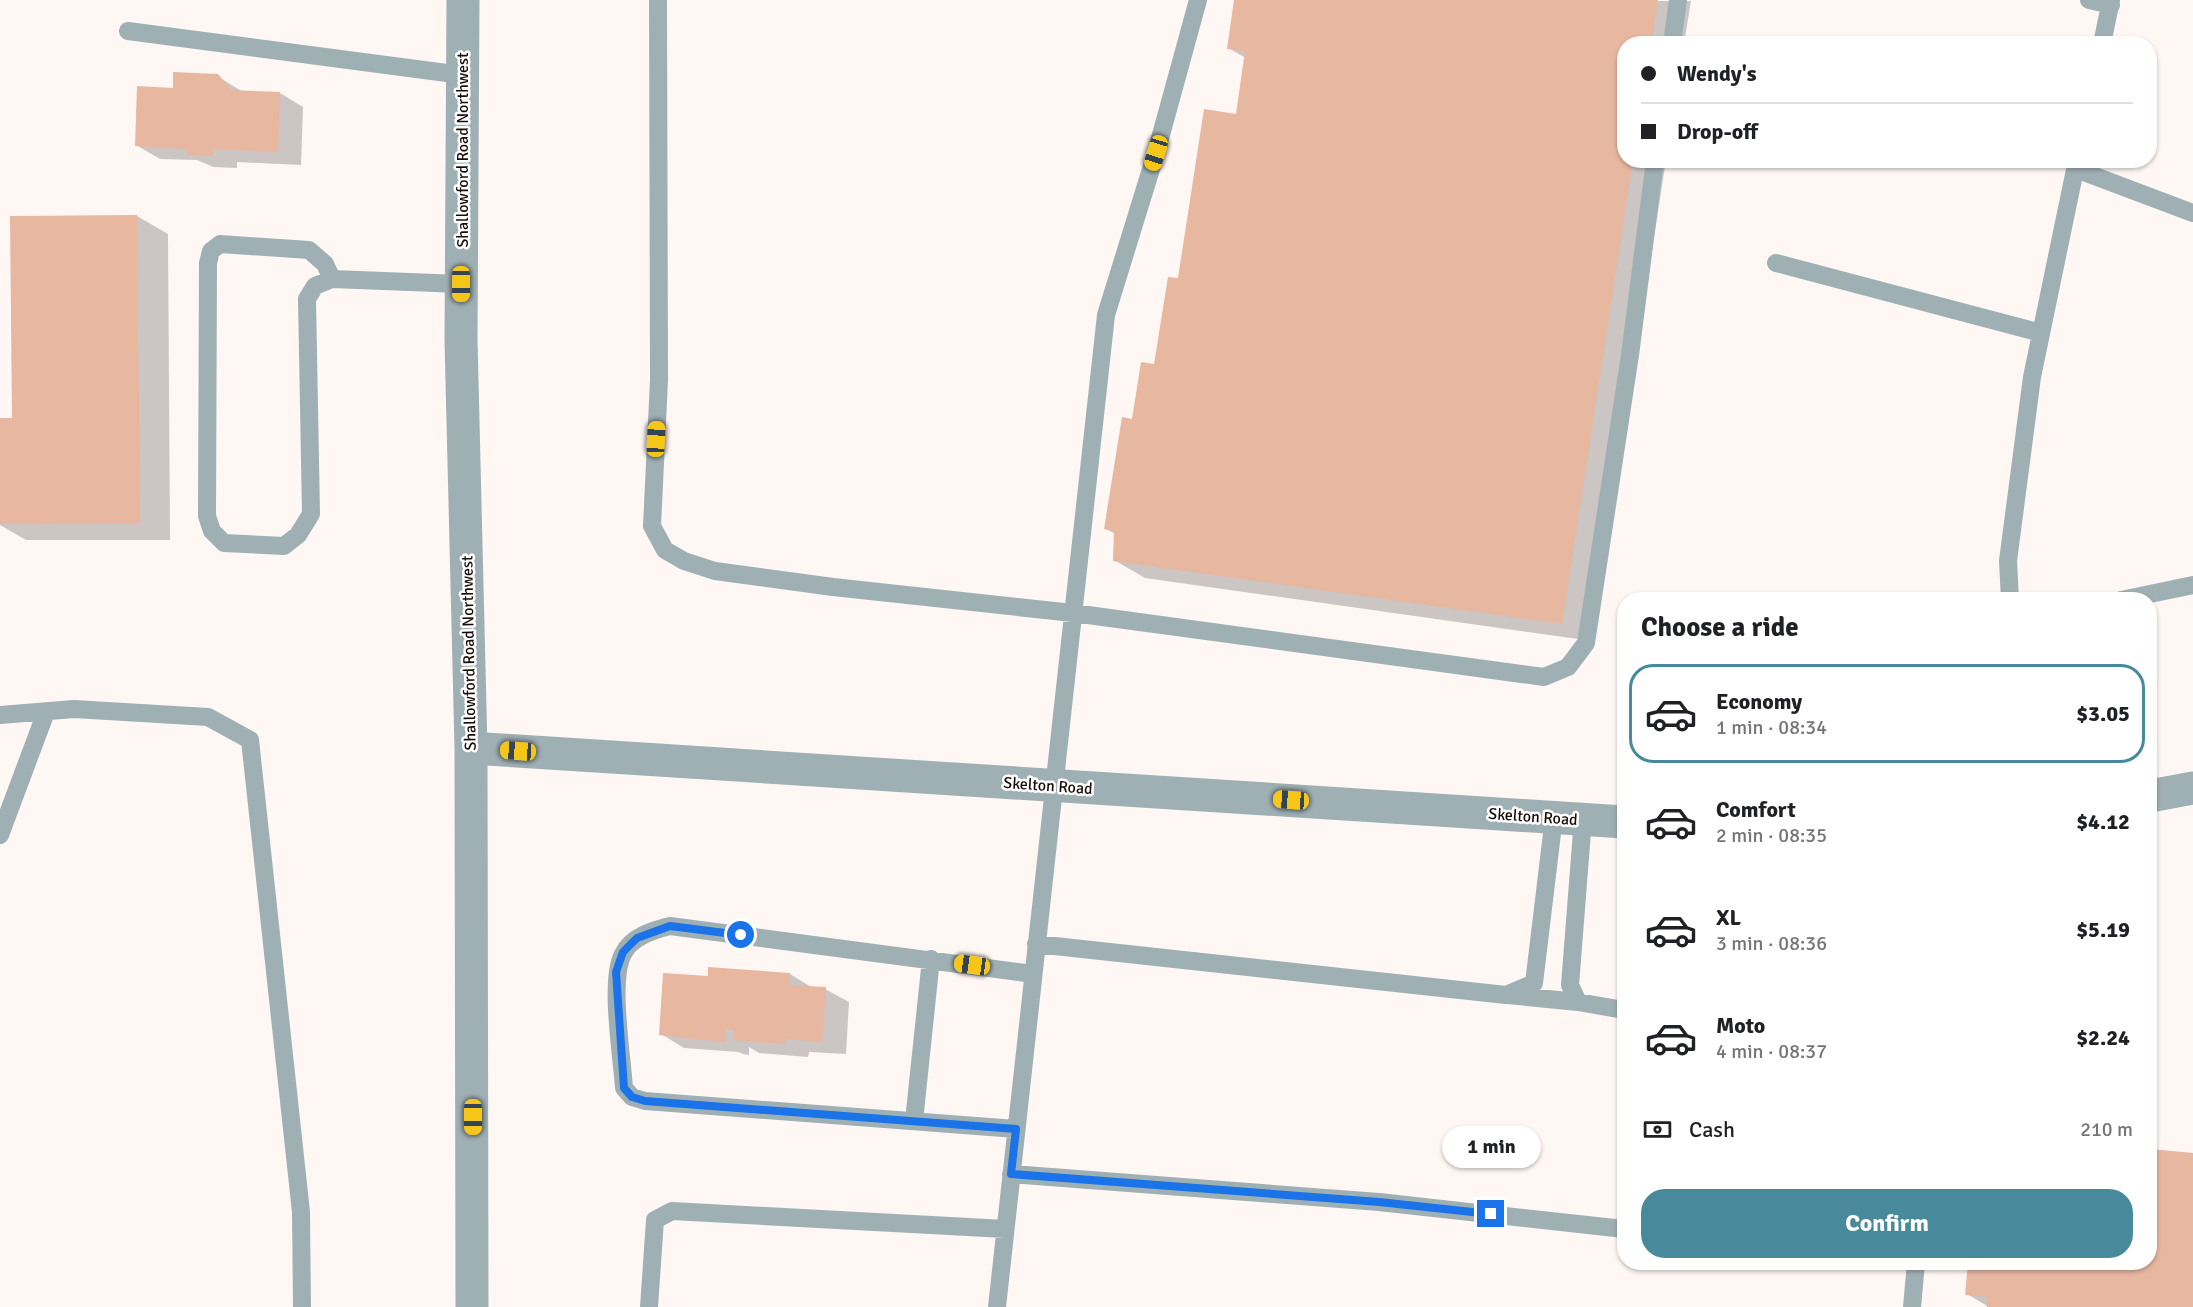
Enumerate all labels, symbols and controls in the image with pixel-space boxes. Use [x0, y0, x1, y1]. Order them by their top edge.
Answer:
street label: Shallowford Road Northwest [453, 52, 473, 248]
text: Wendy's [1677, 60, 1757, 87]
text: Drop-off [1677, 118, 1758, 145]
car [1142, 133, 1170, 173]
car [452, 266, 470, 302]
car [646, 421, 666, 457]
street label: Shallowford Road Northwest [457, 555, 481, 751]
text: Choose a ride [1641, 611, 1799, 644]
icon: car [1644, 687, 1698, 741]
text: Economy [1716, 688, 1802, 715]
text: $3.05 [2076, 700, 2130, 727]
text: 1 min · 08:34 [1716, 715, 1827, 740]
car [499, 741, 537, 761]
street label: Skelton Road [1003, 773, 1093, 799]
car [1272, 790, 1310, 810]
icon: car [1644, 795, 1698, 849]
text: Comfort [1716, 796, 1796, 823]
street label: Skelton Road [1488, 804, 1578, 830]
text: $4.12 [2076, 808, 2130, 835]
text: 2 min · 08:35 [1716, 823, 1827, 848]
icon: car [1644, 903, 1698, 957]
text: XL [1716, 904, 1741, 931]
text: $5.19 [2076, 916, 2130, 943]
route start [727, 921, 754, 948]
text: 3 min · 08:36 [1716, 931, 1827, 956]
car [953, 954, 991, 976]
icon: car [1644, 1011, 1698, 1065]
text: Moto [1716, 1012, 1765, 1039]
text: $2.24 [2076, 1024, 2130, 1051]
text: 4 min · 08:37 [1716, 1039, 1827, 1064]
car [464, 1099, 482, 1135]
icon: cash [1641, 1113, 1674, 1146]
text: Cash [1689, 1116, 1735, 1143]
text: 210 m [2080, 1117, 2133, 1142]
callout: 1 min [1442, 1127, 1540, 1169]
text: 1 min [1467, 1134, 1516, 1159]
button: Confirm [1641, 1189, 2133, 1258]
route end [1477, 1200, 1504, 1227]

